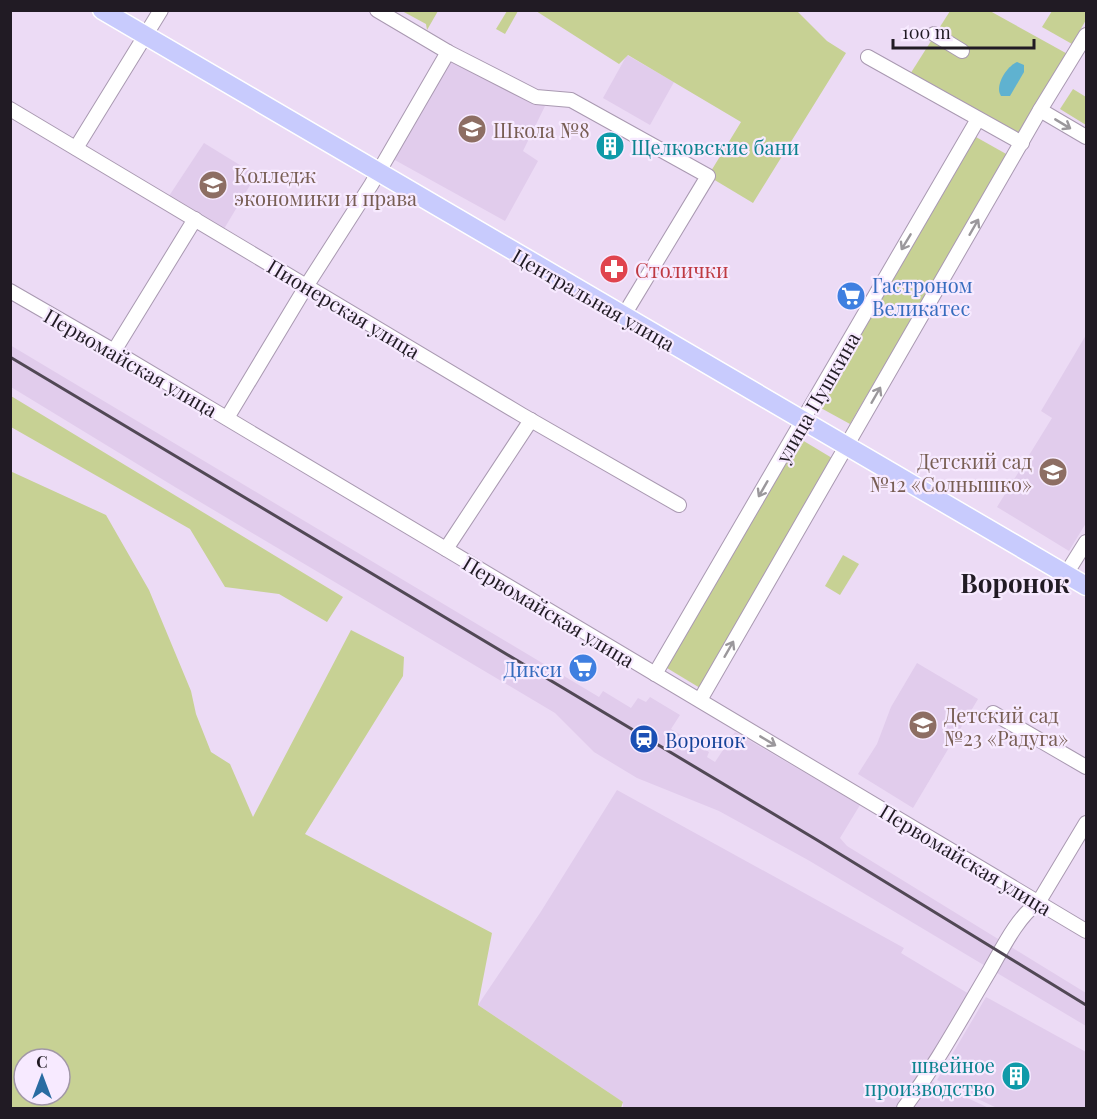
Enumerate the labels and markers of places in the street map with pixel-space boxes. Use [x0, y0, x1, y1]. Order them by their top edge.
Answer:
school or university icon: Школа №8 [456, 113, 488, 145]
place label: Школа №8 [493, 116, 590, 143]
building icon: Щелковские бани [594, 130, 626, 162]
place label: Щелковские бани [631, 133, 799, 160]
place label: Колледж экономики и права [234, 161, 417, 211]
school or university icon: Колледж экономики и права [197, 169, 229, 201]
pharmacy icon: Столички [598, 253, 630, 285]
place label: Столички [635, 256, 728, 283]
place label: Гастроном Великатес [872, 271, 973, 321]
supermarket icon: Гастроном Великатес [835, 280, 867, 312]
place label: Детский сад №12 «Солнышко» [870, 447, 1033, 497]
school or university icon: Детский сад №12 «Солнышко» [1037, 456, 1069, 488]
supermarket icon: Дикси [567, 652, 599, 684]
place label: Дикси [504, 655, 562, 682]
place label: Детский сад №23 «Радуга» [944, 701, 1068, 751]
school or university icon: Детский сад №23 «Радуга» [907, 709, 939, 741]
station icon: Воронок [628, 723, 660, 755]
place label: Воронок [665, 726, 746, 753]
place label: швейное производство [865, 1051, 995, 1101]
building icon: швейное производство [1000, 1060, 1032, 1092]

